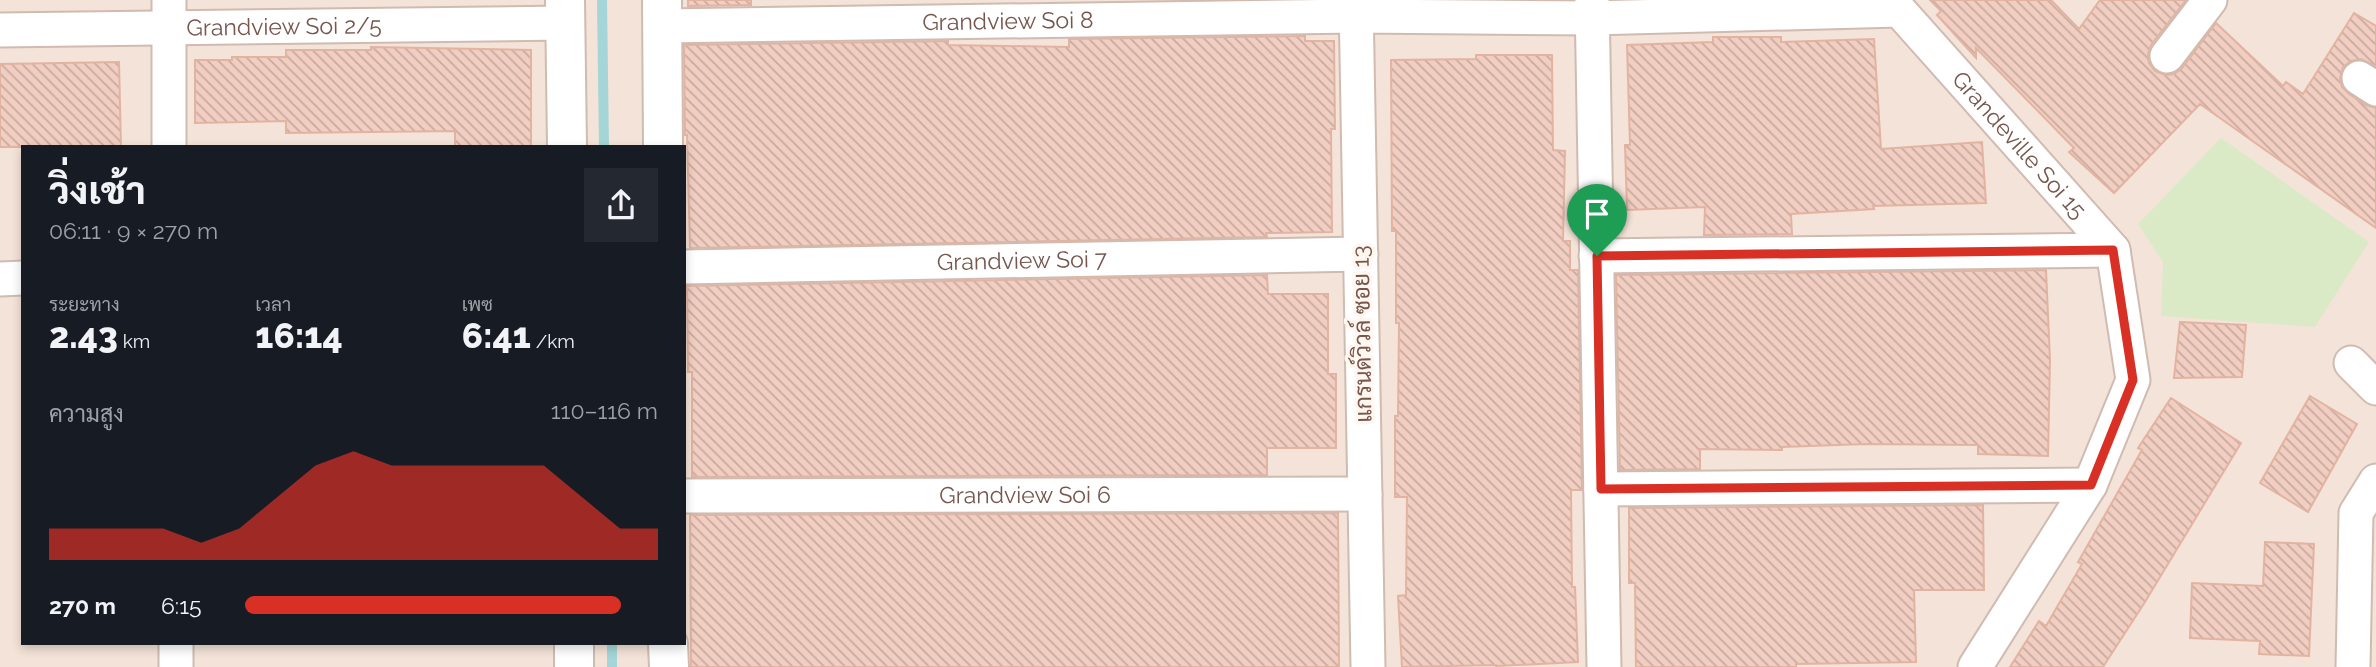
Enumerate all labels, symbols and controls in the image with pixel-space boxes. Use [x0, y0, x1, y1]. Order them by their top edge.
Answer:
street label: Grandview Soi 8 [922, 6, 1094, 35]
street label: Grandview Soi 2/5 [186, 11, 382, 41]
street label: Grandeville Soi 15 [1947, 65, 2092, 224]
text: วิ่งเช้า [49, 168, 146, 213]
button: share [584, 168, 658, 242]
pin [1567, 184, 1627, 256]
icon: arrive [1578, 195, 1616, 233]
text: 06:11 · 9 × 270 m [49, 217, 218, 244]
street label: Grandview Soi 7 [937, 245, 1108, 275]
street label: แกรนด์วิวล์ ซอย 13 [1344, 245, 1377, 423]
text: ระยะทาง [49, 293, 120, 315]
text: เวลา [255, 293, 291, 315]
text: เพซ [462, 293, 493, 315]
text: 2.43 [49, 315, 118, 356]
text: 16:14 [255, 315, 343, 356]
text: 6:41 [462, 315, 531, 356]
text: km [118, 330, 150, 352]
text: /km [531, 330, 575, 352]
text: 110–116 m [551, 397, 658, 424]
text: ความสูง [49, 400, 124, 427]
street label: Grandview Soi 6 [939, 481, 1111, 508]
text: 270 m [49, 592, 116, 619]
text: 6:15 [161, 592, 202, 619]

